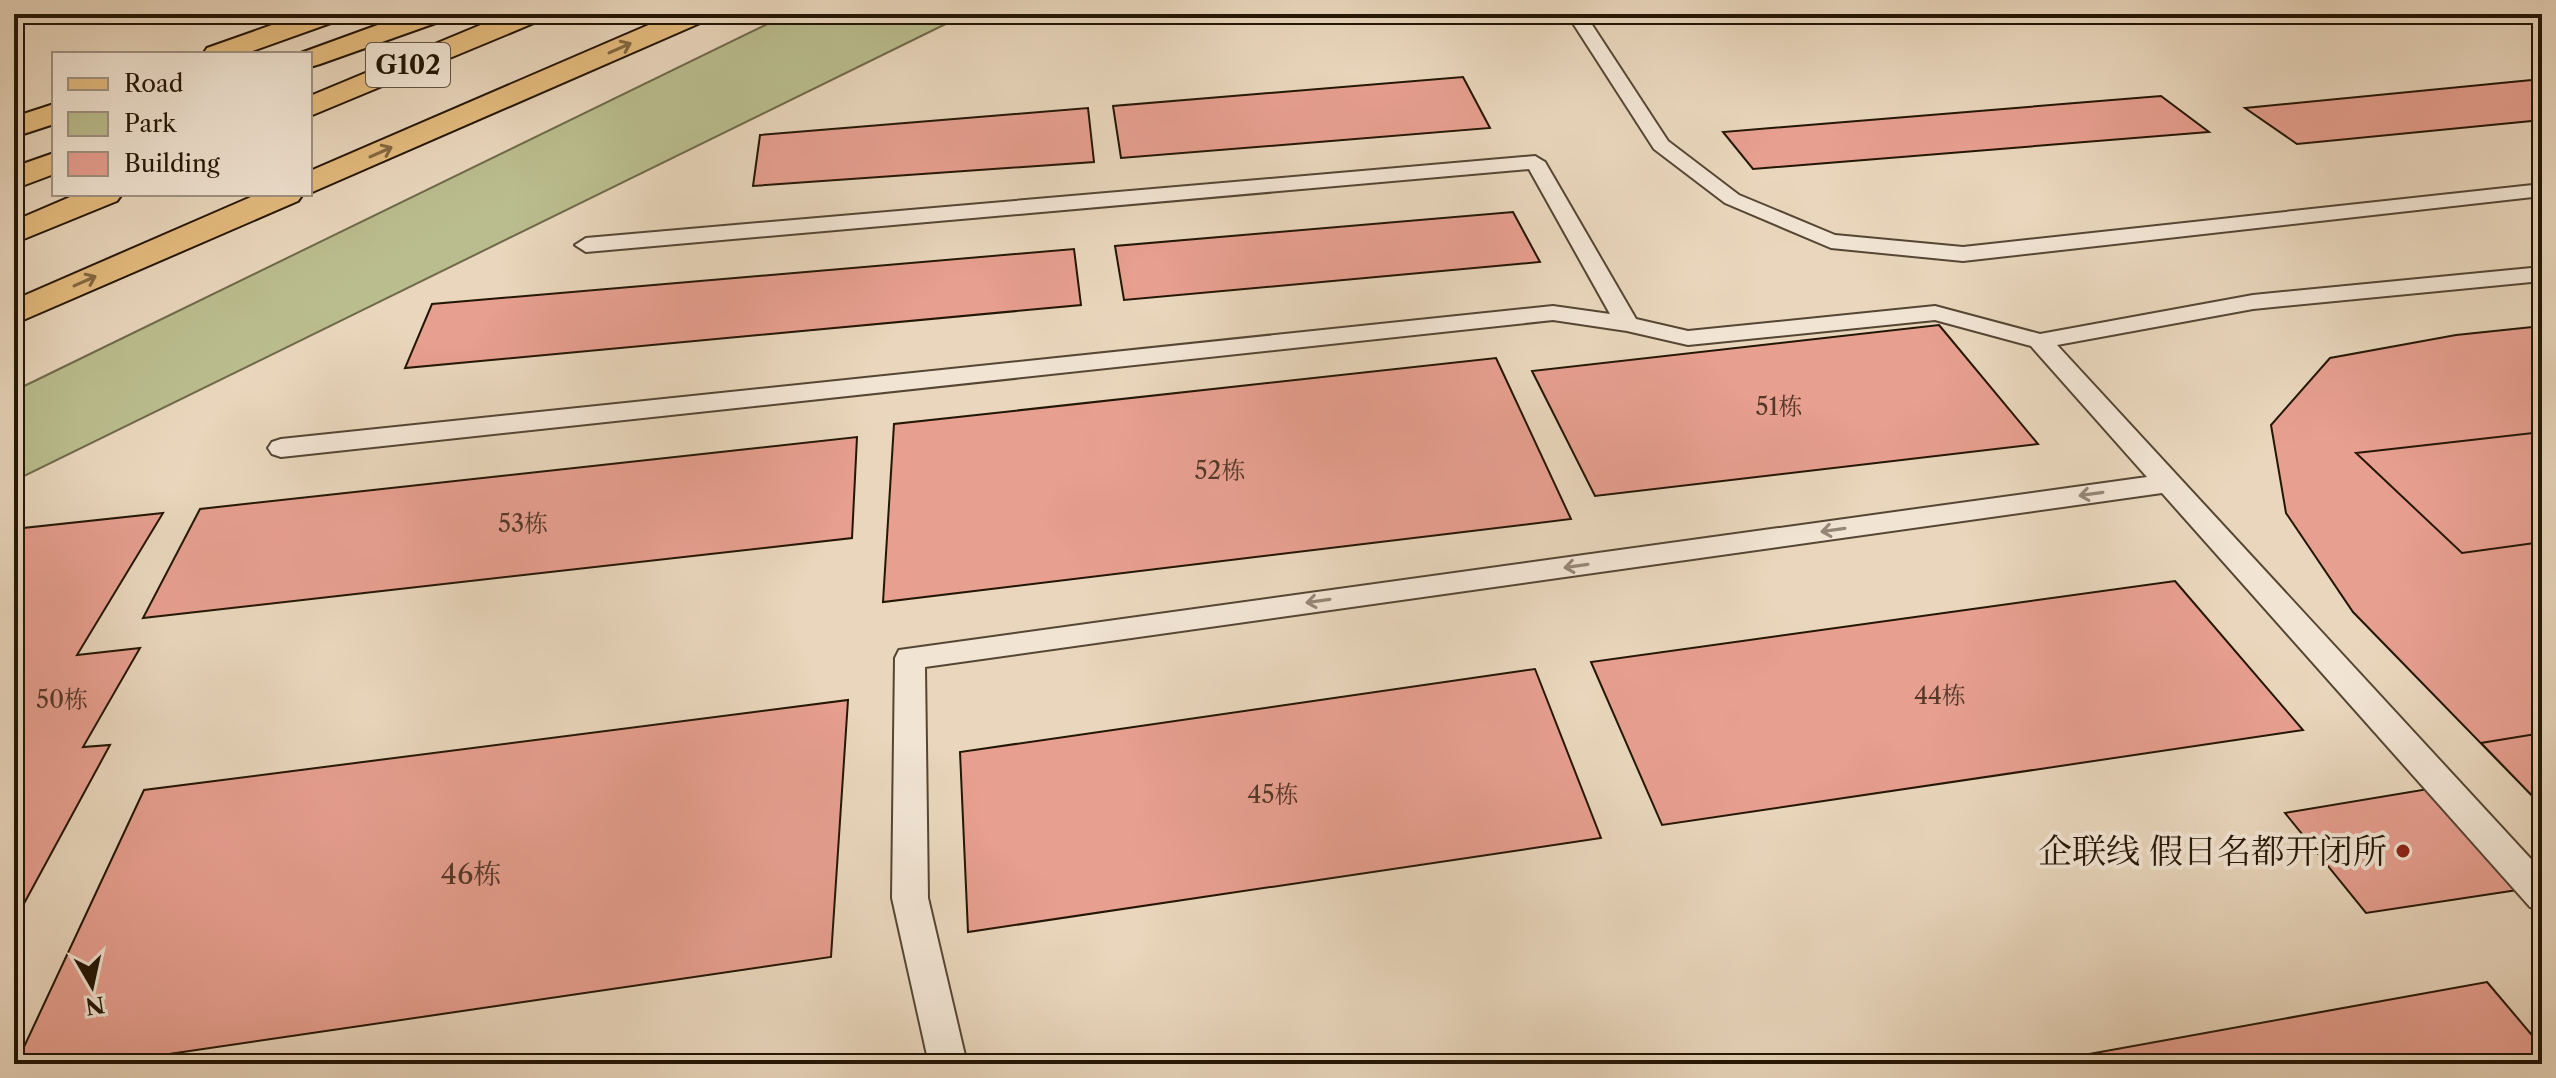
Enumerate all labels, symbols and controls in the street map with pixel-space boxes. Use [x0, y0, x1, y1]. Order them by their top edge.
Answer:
one-way arrow [608, 40, 632, 55]
road number: G102 [366, 43, 450, 87]
legend [52, 52, 312, 196]
text: Road [124, 69, 184, 98]
text: Park [124, 109, 177, 138]
one-way arrow [369, 144, 393, 159]
text: Building [124, 149, 220, 178]
one-way arrow [73, 273, 97, 288]
house number: 51栋 [1755, 392, 1803, 421]
house number: 52栋 [1195, 456, 1245, 485]
one-way arrow [2079, 487, 2104, 502]
house number: 53栋 [498, 509, 548, 538]
one-way arrow [1821, 523, 1847, 538]
one-way arrow [1563, 558, 1590, 573]
one-way arrow [1306, 594, 1332, 609]
house number: 44栋 [1914, 681, 1966, 710]
house number: 50栋 [36, 685, 88, 714]
house number: 45栋 [1248, 780, 1298, 809]
place label: 企联线 假日名都开闭所 [2038, 830, 2387, 872]
marker: 企联线 假日名都开闭所 [2394, 842, 2412, 860]
house number: 46栋 [441, 857, 501, 891]
north arrow [52, 946, 132, 1026]
text: N [83, 990, 107, 1020]

